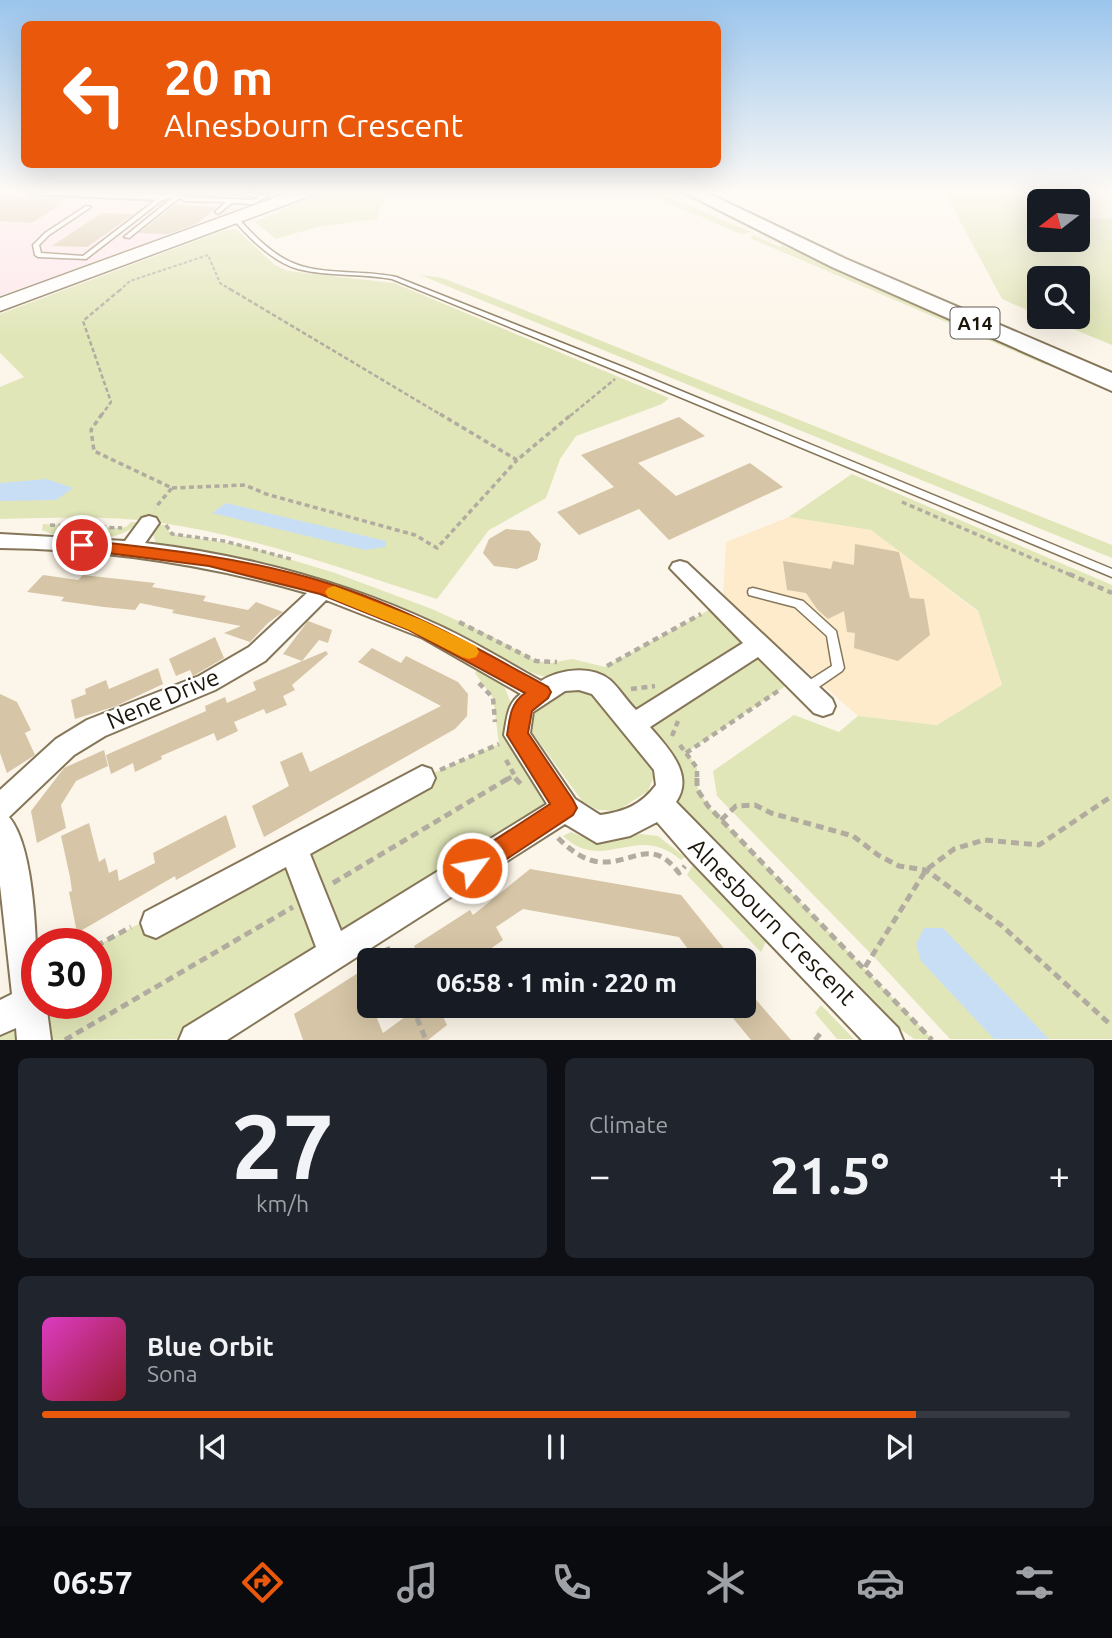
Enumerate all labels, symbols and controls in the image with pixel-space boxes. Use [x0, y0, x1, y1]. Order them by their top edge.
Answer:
icon: left [49, 49, 140, 140]
text: 20 m [164, 49, 273, 104]
text: Alnesbourn Crescent [164, 107, 463, 143]
north arrow [1027, 189, 1090, 252]
map controls [1027, 189, 1090, 329]
button: search [1027, 266, 1090, 329]
road number: A14 [950, 308, 1000, 338]
pin [52, 515, 112, 575]
icon: arrive [63, 526, 101, 564]
street label: Nene Drive [102, 663, 223, 734]
position arrow [435, 831, 509, 905]
street label: Alnesbourn Crescent [684, 833, 862, 1011]
speed limit sign: 30 [21, 928, 112, 1019]
text: 06:58 · 1 min · 220 m [436, 968, 677, 997]
text: 27 [231, 1094, 334, 1196]
text: Climate [589, 1112, 668, 1137]
text: 21.5° [770, 1146, 889, 1204]
text: − [589, 1154, 610, 1196]
text: + [1049, 1154, 1070, 1196]
text: km/h [256, 1191, 309, 1216]
text: Blue Orbit [147, 1332, 274, 1361]
text: Sona [147, 1361, 197, 1386]
icon: previous [194, 1428, 232, 1466]
icon: pause [537, 1428, 575, 1466]
icon: next [880, 1428, 918, 1466]
icon: directions [238, 1558, 287, 1607]
icon: music [393, 1558, 442, 1607]
icon: phone [547, 1558, 596, 1607]
icon: climate [701, 1558, 750, 1607]
icon: car [856, 1558, 905, 1607]
icon: filters [1010, 1558, 1059, 1607]
text: 06:57 [53, 1564, 133, 1600]

